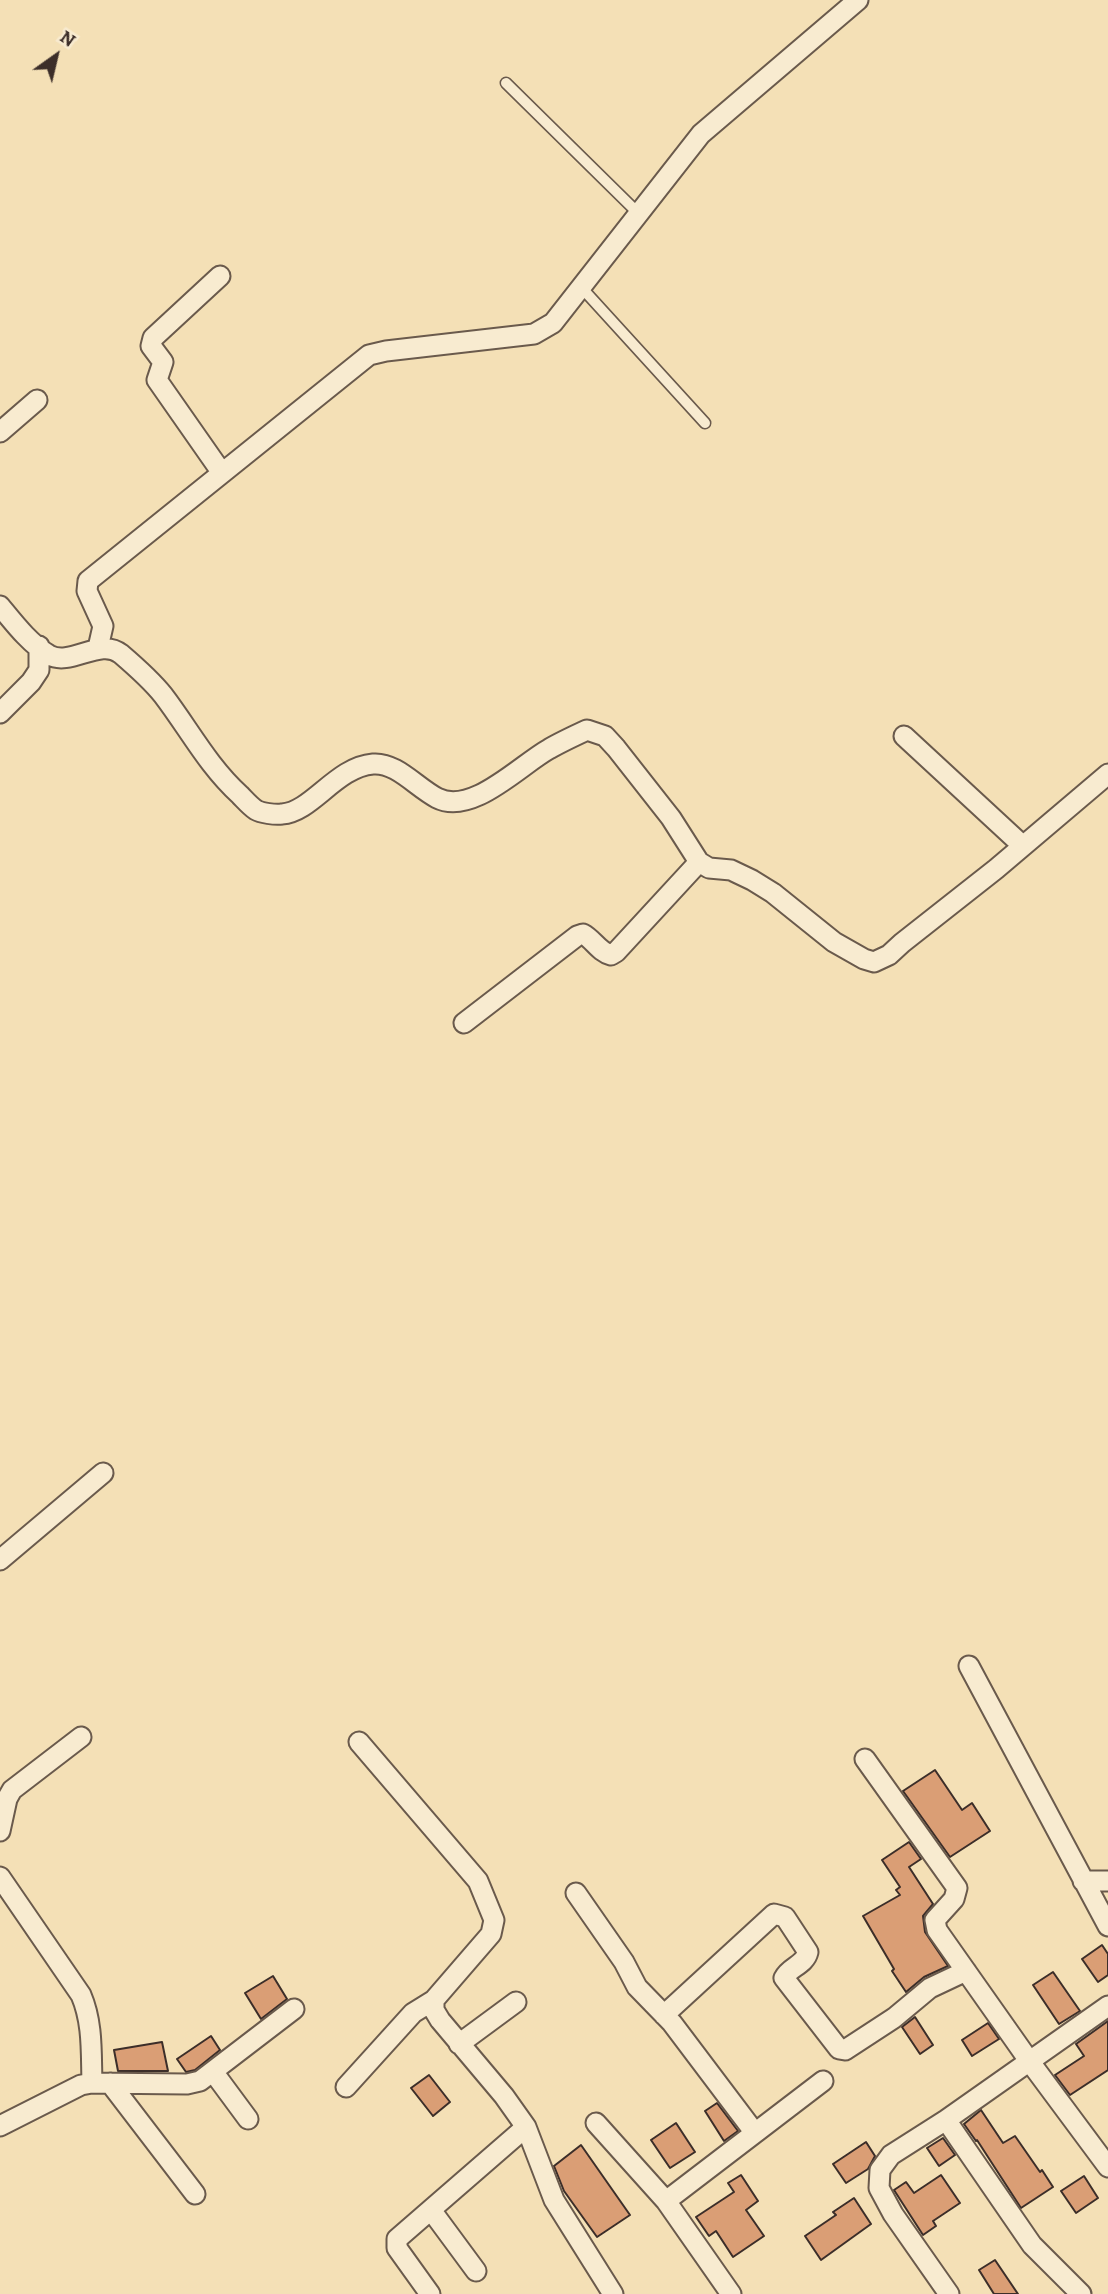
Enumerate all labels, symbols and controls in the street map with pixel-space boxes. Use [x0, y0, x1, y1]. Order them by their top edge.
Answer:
north arrow [21, 21, 91, 91]
text: N [55, 24, 81, 53]

